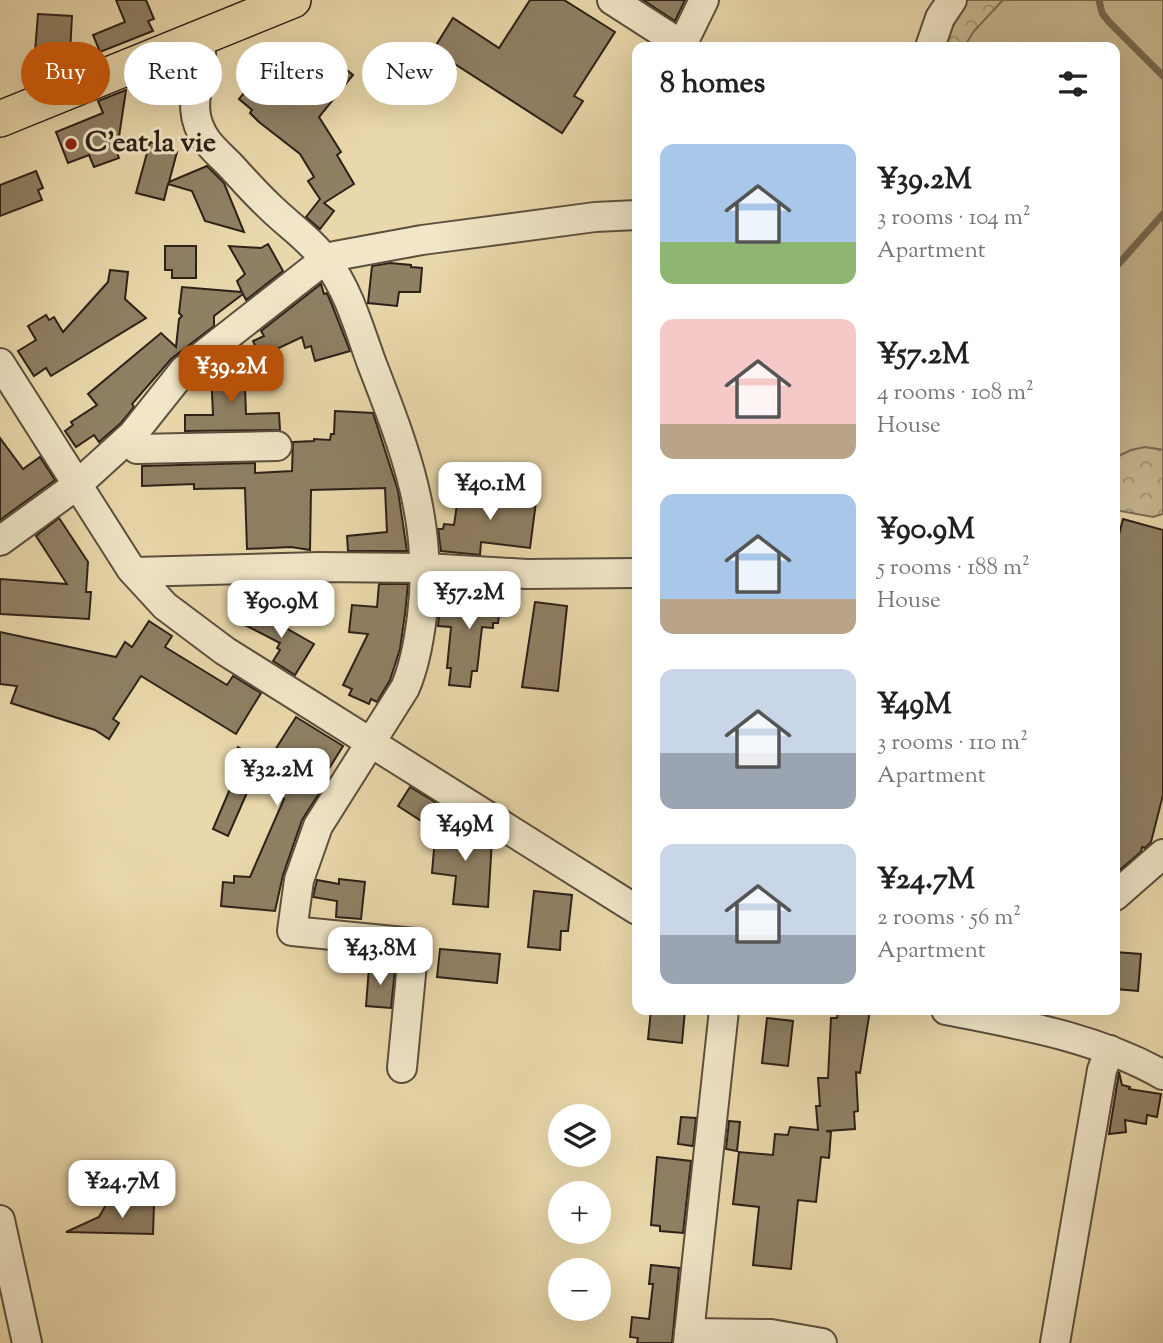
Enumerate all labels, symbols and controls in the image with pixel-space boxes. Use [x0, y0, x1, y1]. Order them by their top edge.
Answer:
chip: Buy [21, 42, 110, 105]
chip: Rent [124, 42, 222, 105]
chip: Filters [236, 42, 348, 105]
chip: New [362, 42, 457, 105]
text: 8 homes [660, 63, 765, 106]
icon: filters [1054, 65, 1092, 103]
place label: C'eat la vie [85, 124, 216, 164]
marker: C'eat la vie [63, 136, 79, 152]
text: ¥39.2M [877, 159, 972, 202]
icon: home [716, 172, 800, 256]
text: 3 rooms · 104 m² [877, 202, 1031, 235]
text: Apartment [877, 235, 986, 268]
text: ¥57.2M [877, 334, 969, 377]
pin: ¥39.2M [174, 346, 288, 405]
icon: home [716, 347, 800, 431]
text: ¥39.2M [195, 351, 267, 384]
text: 4 rooms · 108 m² [877, 377, 1034, 410]
text: House [877, 410, 941, 443]
pin: ¥40.1M [433, 462, 547, 522]
text: ¥40.1M [454, 468, 526, 501]
text: ¥90.9M [877, 509, 975, 552]
icon: home [716, 522, 800, 606]
text: 5 rooms · 188 m² [877, 552, 1030, 585]
pin: ¥57.2M [412, 572, 526, 631]
text: ¥57.2M [434, 577, 504, 610]
pin: ¥90.9M [224, 580, 338, 640]
text: House [877, 585, 941, 618]
text: ¥90.9M [244, 586, 318, 619]
text: ¥49M [877, 684, 952, 727]
icon: home [716, 697, 800, 781]
text: 3 rooms · 110 m² [877, 727, 1028, 760]
pin: ¥32.2M [220, 748, 334, 808]
text: ¥32.2M [241, 754, 313, 787]
text: Apartment [877, 760, 986, 793]
pin: ¥49M [424, 804, 506, 863]
text: ¥49M [436, 809, 494, 842]
text: ¥24.7M [877, 859, 975, 902]
icon: home [716, 872, 800, 956]
text: 2 rooms · 56 m² [877, 902, 1021, 935]
pin: ¥43.8M [323, 928, 437, 987]
text: ¥43.8M [344, 933, 416, 966]
text: Apartment [877, 935, 986, 968]
map controls [548, 1104, 611, 1321]
button: layers [548, 1104, 611, 1167]
pin: ¥24.7M [65, 1160, 179, 1220]
text: ¥24.7M [84, 1166, 160, 1199]
button: + [548, 1181, 611, 1244]
button: − [548, 1258, 611, 1321]

